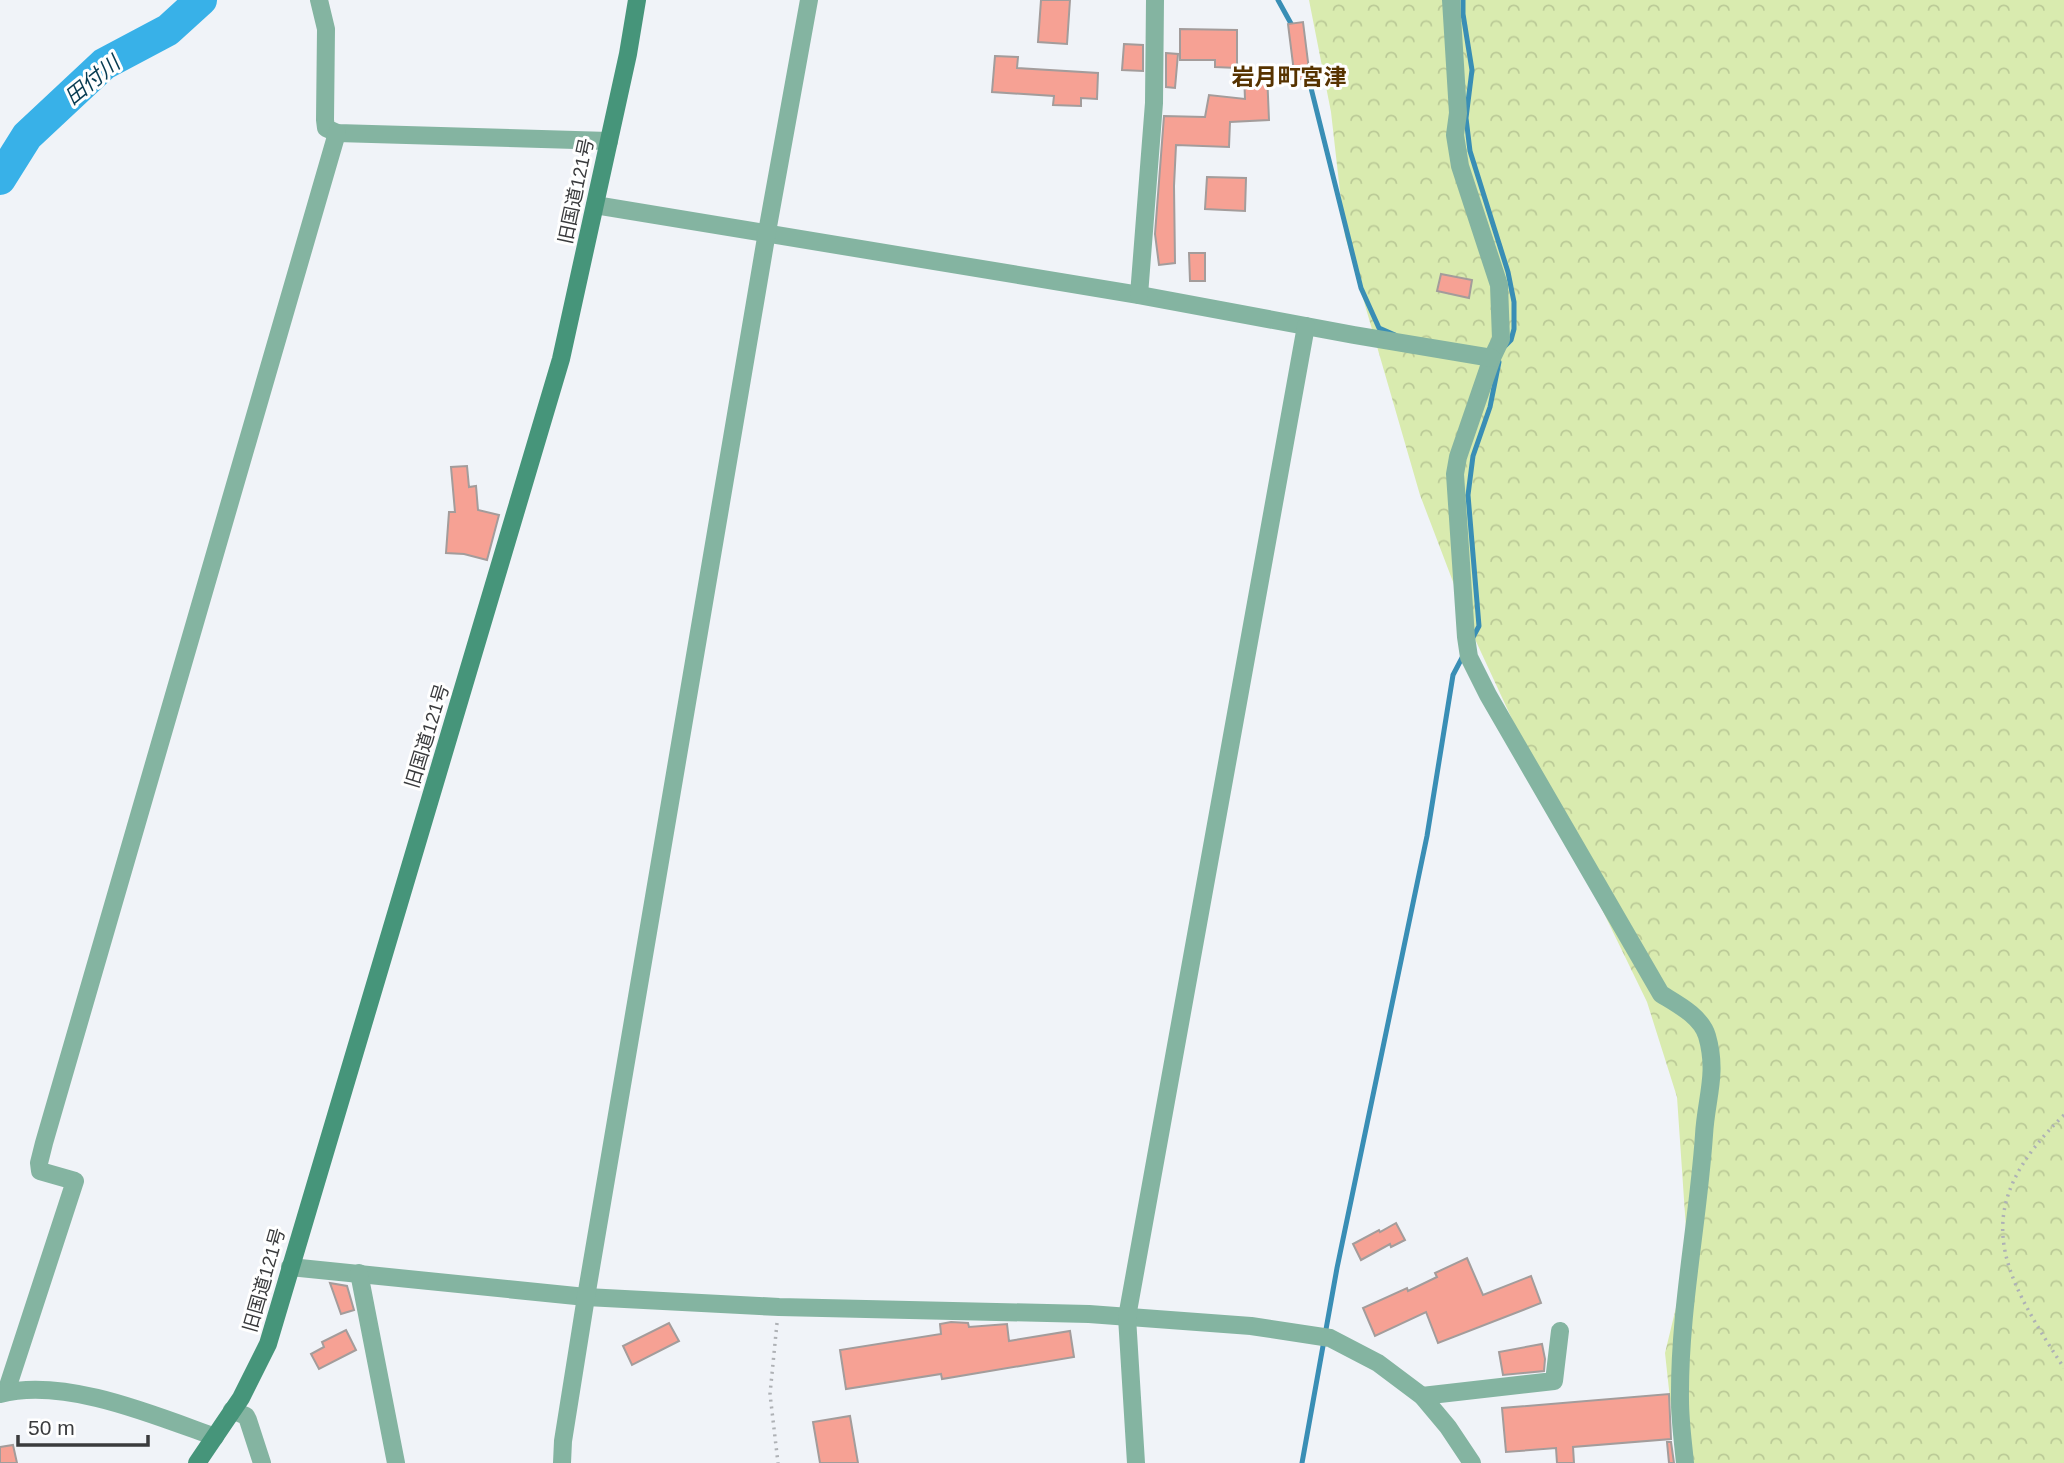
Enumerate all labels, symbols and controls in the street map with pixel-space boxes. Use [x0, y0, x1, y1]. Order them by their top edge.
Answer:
water label: 田付川 [60, 50, 125, 109]
district label: 岩月町宮津 [1232, 64, 1347, 90]
street label: 旧国道121号 [555, 136, 597, 246]
street label: 旧国道121号 [401, 681, 453, 791]
street label: 旧国道121号 [239, 1225, 289, 1335]
scale bar [18, 1404, 147, 1448]
text: 50 m [28, 1416, 75, 1439]

